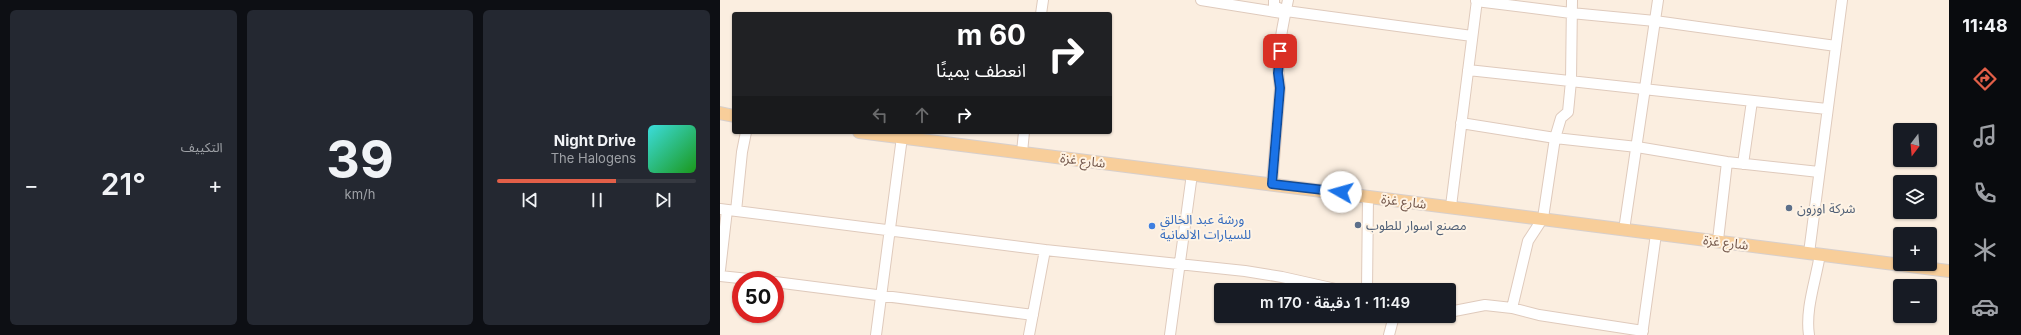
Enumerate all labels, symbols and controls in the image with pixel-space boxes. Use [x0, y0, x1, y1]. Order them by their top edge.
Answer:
text: 11:48 [1962, 15, 2008, 36]
text: 60 m [957, 18, 1026, 52]
icon: right [1040, 28, 1092, 80]
pin [1263, 34, 1297, 68]
icon: arrive [1269, 40, 1291, 62]
text: انعطف يمينًا [936, 60, 1026, 81]
icon: directions [1971, 65, 1999, 93]
icon: left [869, 104, 891, 126]
icon: ahead [911, 104, 933, 126]
icon: right [953, 104, 975, 126]
icon: music [1971, 122, 1999, 150]
north arrow [1893, 123, 1937, 167]
map controls [1893, 123, 1937, 323]
text: 39 [326, 128, 394, 191]
text: Night Drive [554, 131, 636, 150]
text: التكييف [181, 139, 223, 155]
street label: شارع غزة [1059, 149, 1107, 174]
text: The Halogens [551, 150, 636, 166]
text: 21° [101, 166, 146, 202]
position arrow [1320, 171, 1362, 213]
text: − [24, 172, 39, 198]
text: + [208, 172, 223, 198]
button: layers [1893, 175, 1937, 219]
icon: phone [1971, 179, 1999, 207]
text: km/h [345, 186, 375, 202]
icon: previous [519, 189, 541, 211]
icon: pause [586, 189, 608, 211]
icon: next [652, 189, 674, 211]
street label: شارع غزة [1380, 190, 1428, 215]
place label: شركة اوزون [1797, 200, 1856, 217]
marker: شركة اوزون [1784, 203, 1794, 213]
place label: ورشة عبد الخالق للسيارات الالمانية [1160, 211, 1251, 242]
place label: مصنع اسوار للطوب [1366, 217, 1467, 236]
marker: مصنع اسوار للطوب [1353, 220, 1363, 230]
marker: ورشة عبد الخالق للسيارات الالمانية [1147, 221, 1157, 231]
button: + [1893, 227, 1937, 271]
street label: شارع غزة [1702, 231, 1750, 256]
icon: climate [1971, 236, 1999, 264]
speed limit sign: 50 [732, 271, 784, 323]
button: − [1893, 279, 1937, 323]
text: 11:49 · 1 دقيقة · 170 m [1260, 293, 1410, 312]
icon: car [1971, 293, 1999, 321]

